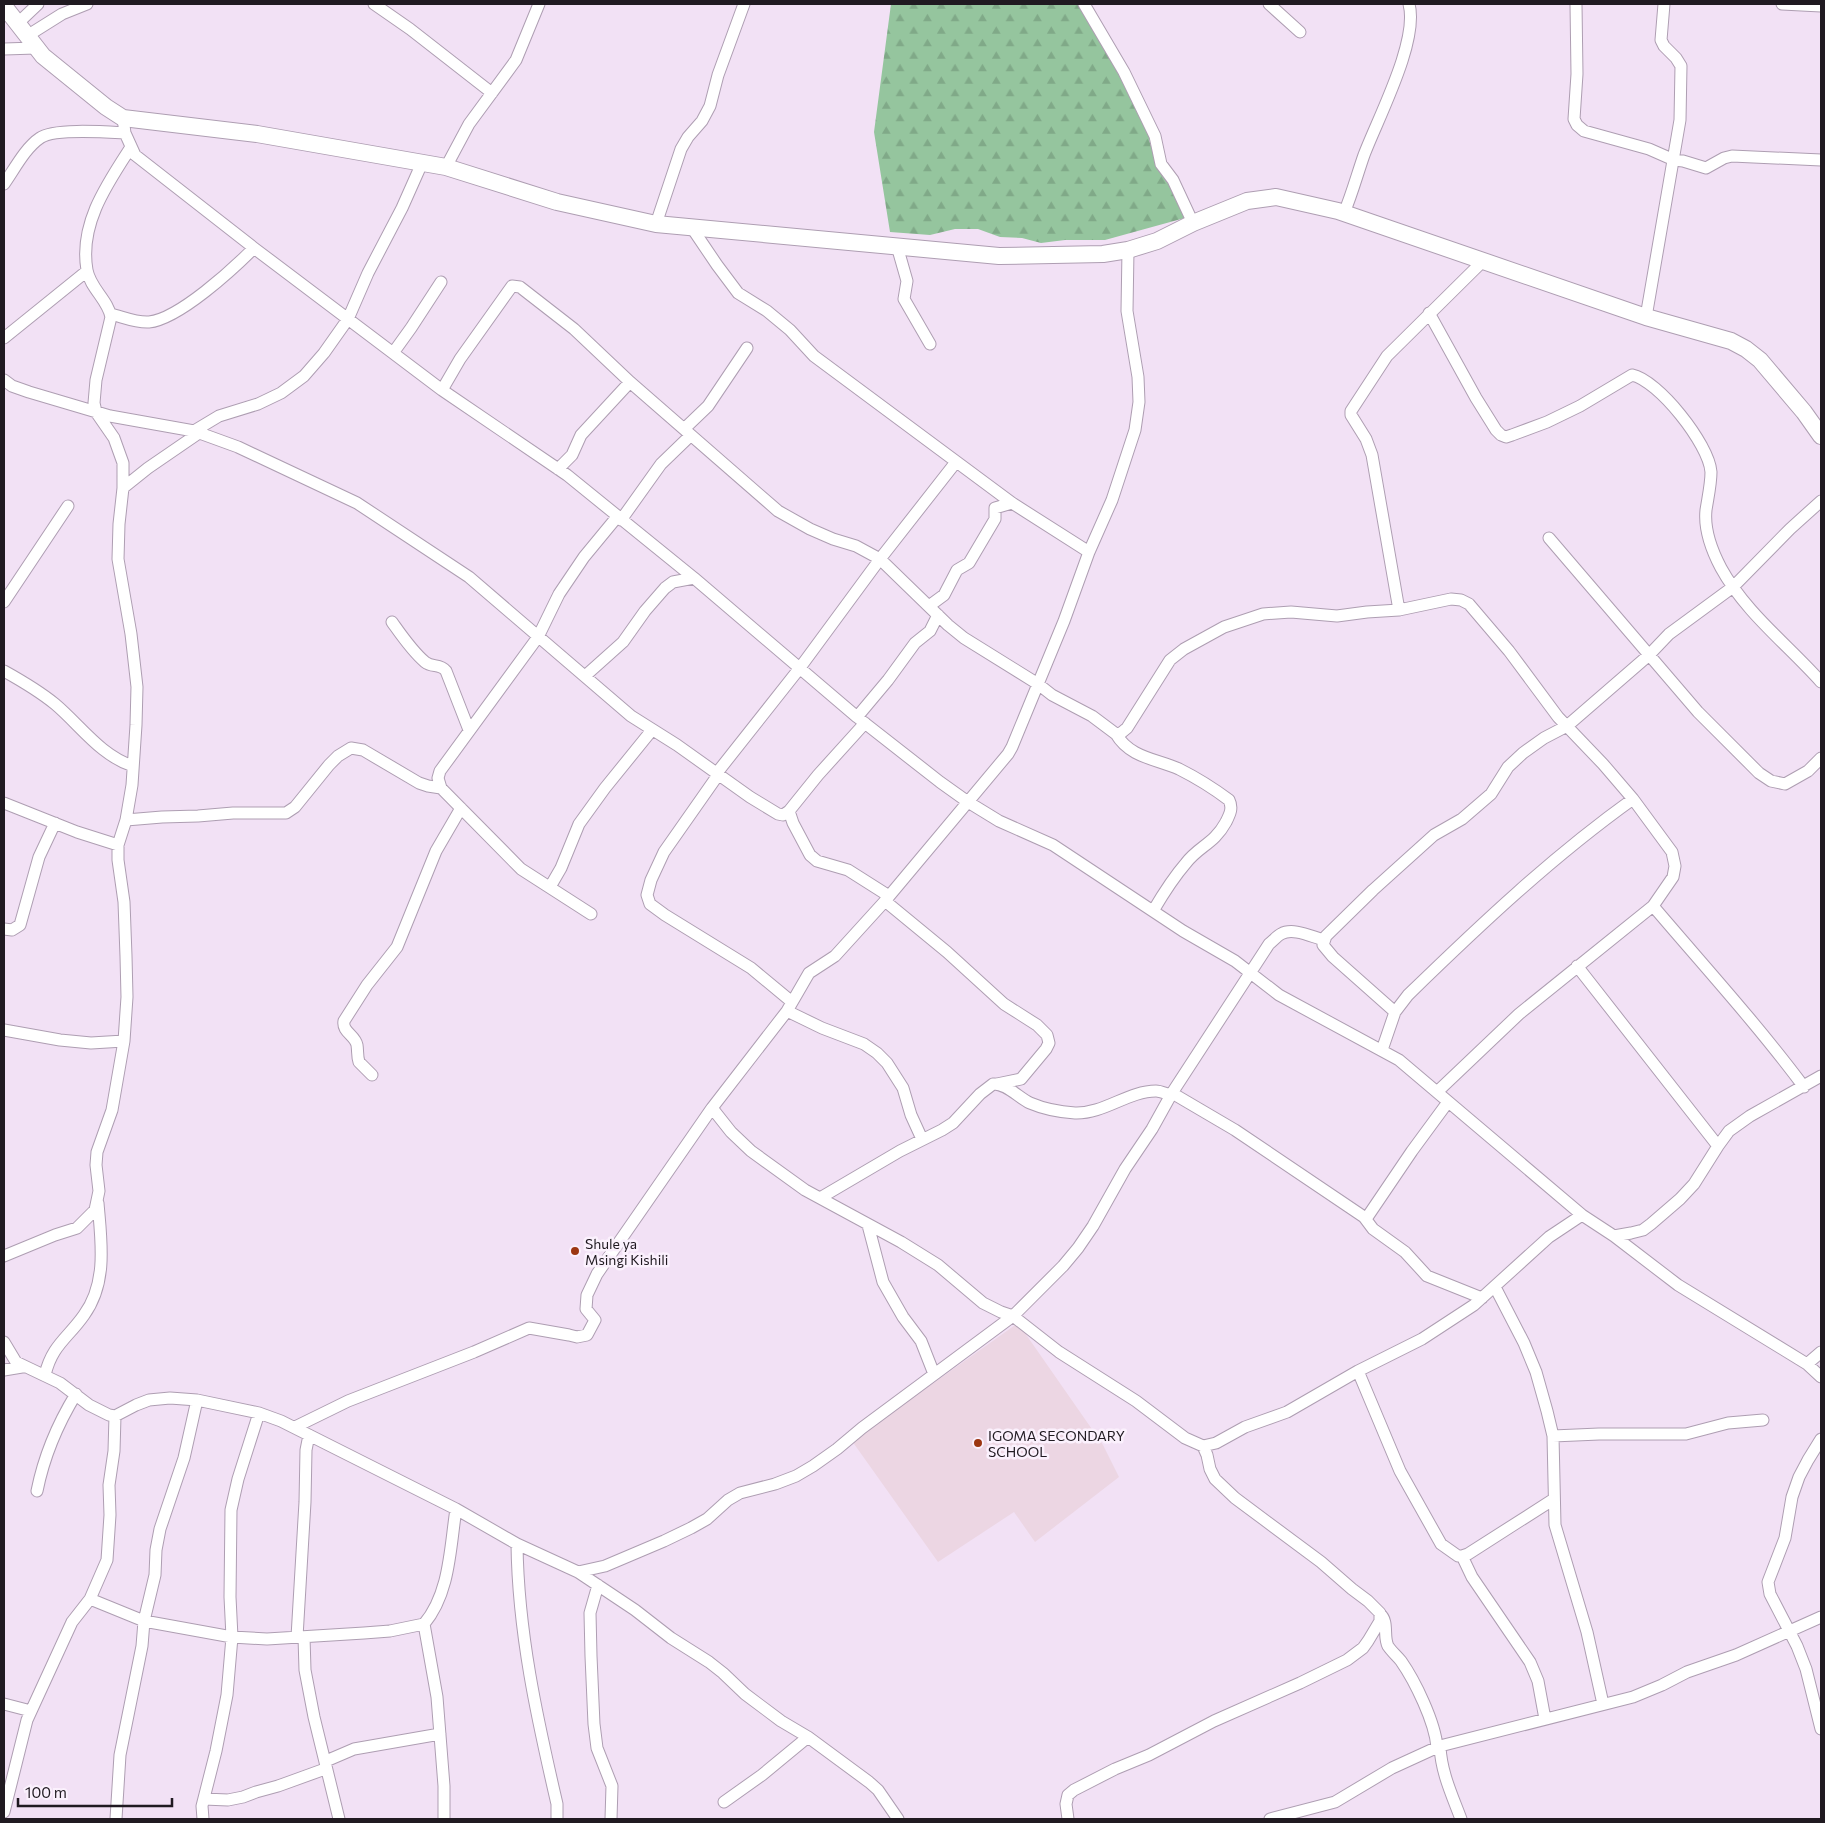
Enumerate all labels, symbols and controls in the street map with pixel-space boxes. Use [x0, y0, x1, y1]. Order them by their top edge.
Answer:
place label: Shule ya Msingi Kishili [585, 1235, 668, 1268]
marker: Shule ya Msingi Kishili [569, 1245, 581, 1257]
place label: IGOMA SECONDARY SCHOOL [988, 1427, 1125, 1460]
marker: IGOMA SECONDARY SCHOOL [972, 1437, 984, 1449]
scale bar [18, 1776, 171, 1808]
text: 100 m [25, 1783, 67, 1801]

